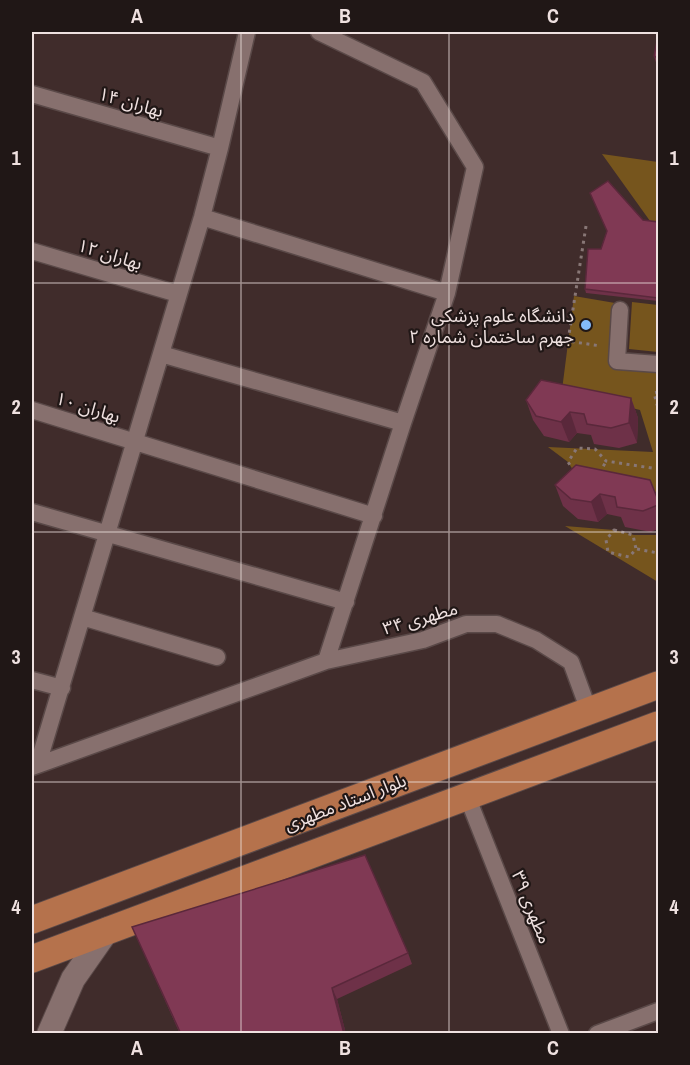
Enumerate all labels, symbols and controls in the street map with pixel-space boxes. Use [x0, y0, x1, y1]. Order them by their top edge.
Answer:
text: A [131, 2, 143, 29]
text: B [339, 2, 351, 29]
text: C [547, 2, 559, 29]
street label: بهاران ۱۴ [96, 81, 166, 123]
text: 1 [11, 144, 21, 171]
text: 1 [669, 144, 679, 171]
street label: بهاران ۱۲ [74, 232, 146, 276]
place label: دانشگاه علوم پزشکی جهرم ساختمان شماره ۲ [409, 303, 574, 351]
marker: دانشگاه علوم پزشکی جهرم ساختمان شماره ۲ [579, 318, 593, 332]
street label: بهاران ۱۰ [52, 385, 124, 429]
text: 2 [11, 393, 21, 420]
text: 2 [669, 393, 679, 420]
street label: مطهری ۳۴ [380, 595, 460, 641]
text: 3 [11, 643, 21, 670]
text: 3 [669, 643, 679, 670]
street label: بلوار استاد مطهری [280, 767, 410, 837]
street label: مطهری ۳۹ [506, 867, 558, 947]
text: 4 [11, 893, 21, 920]
text: 4 [669, 893, 679, 920]
text: A [131, 1034, 143, 1061]
text: B [339, 1034, 351, 1061]
text: C [547, 1034, 559, 1061]

